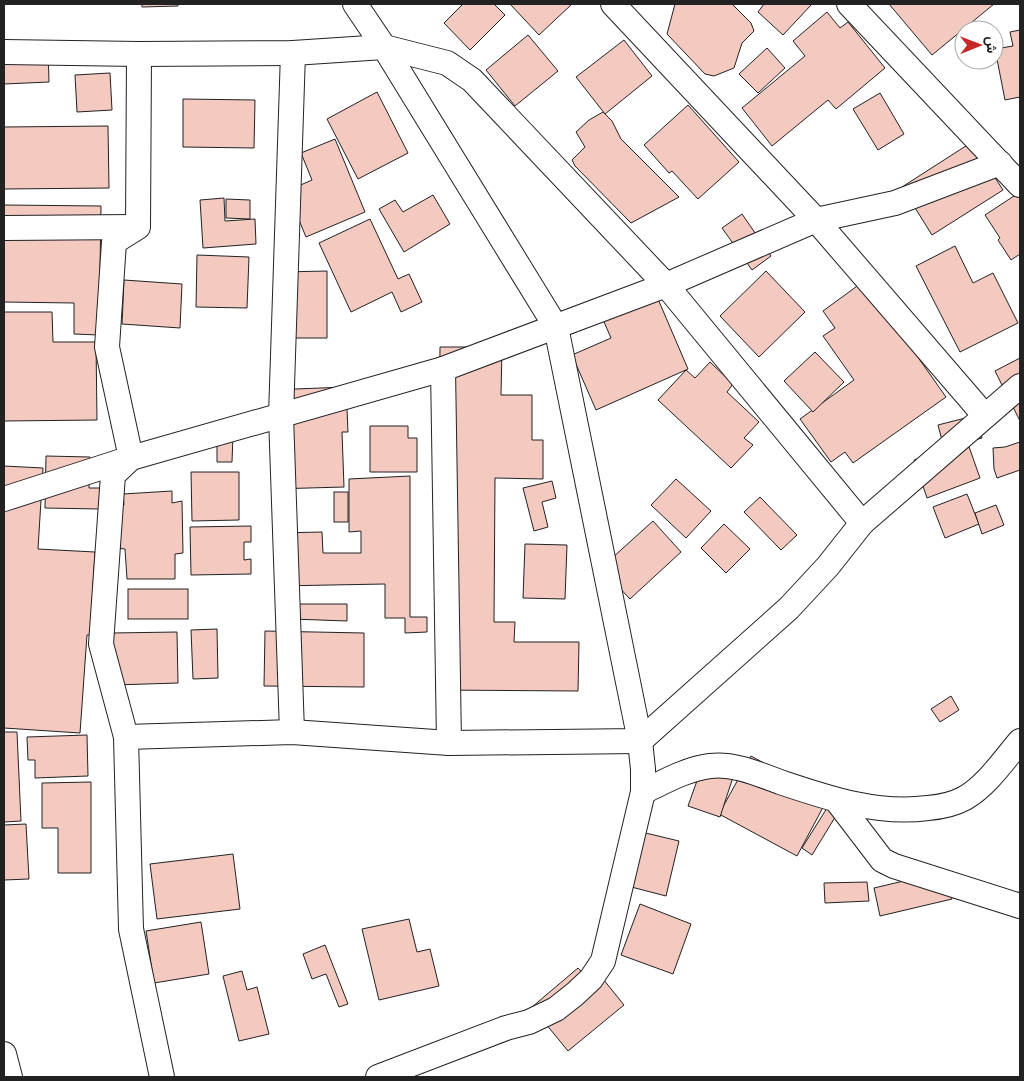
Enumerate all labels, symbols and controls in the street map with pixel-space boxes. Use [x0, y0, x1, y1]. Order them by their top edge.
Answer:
north arrow [954, 20, 1004, 70]
text: ش [983, 36, 1001, 54]

